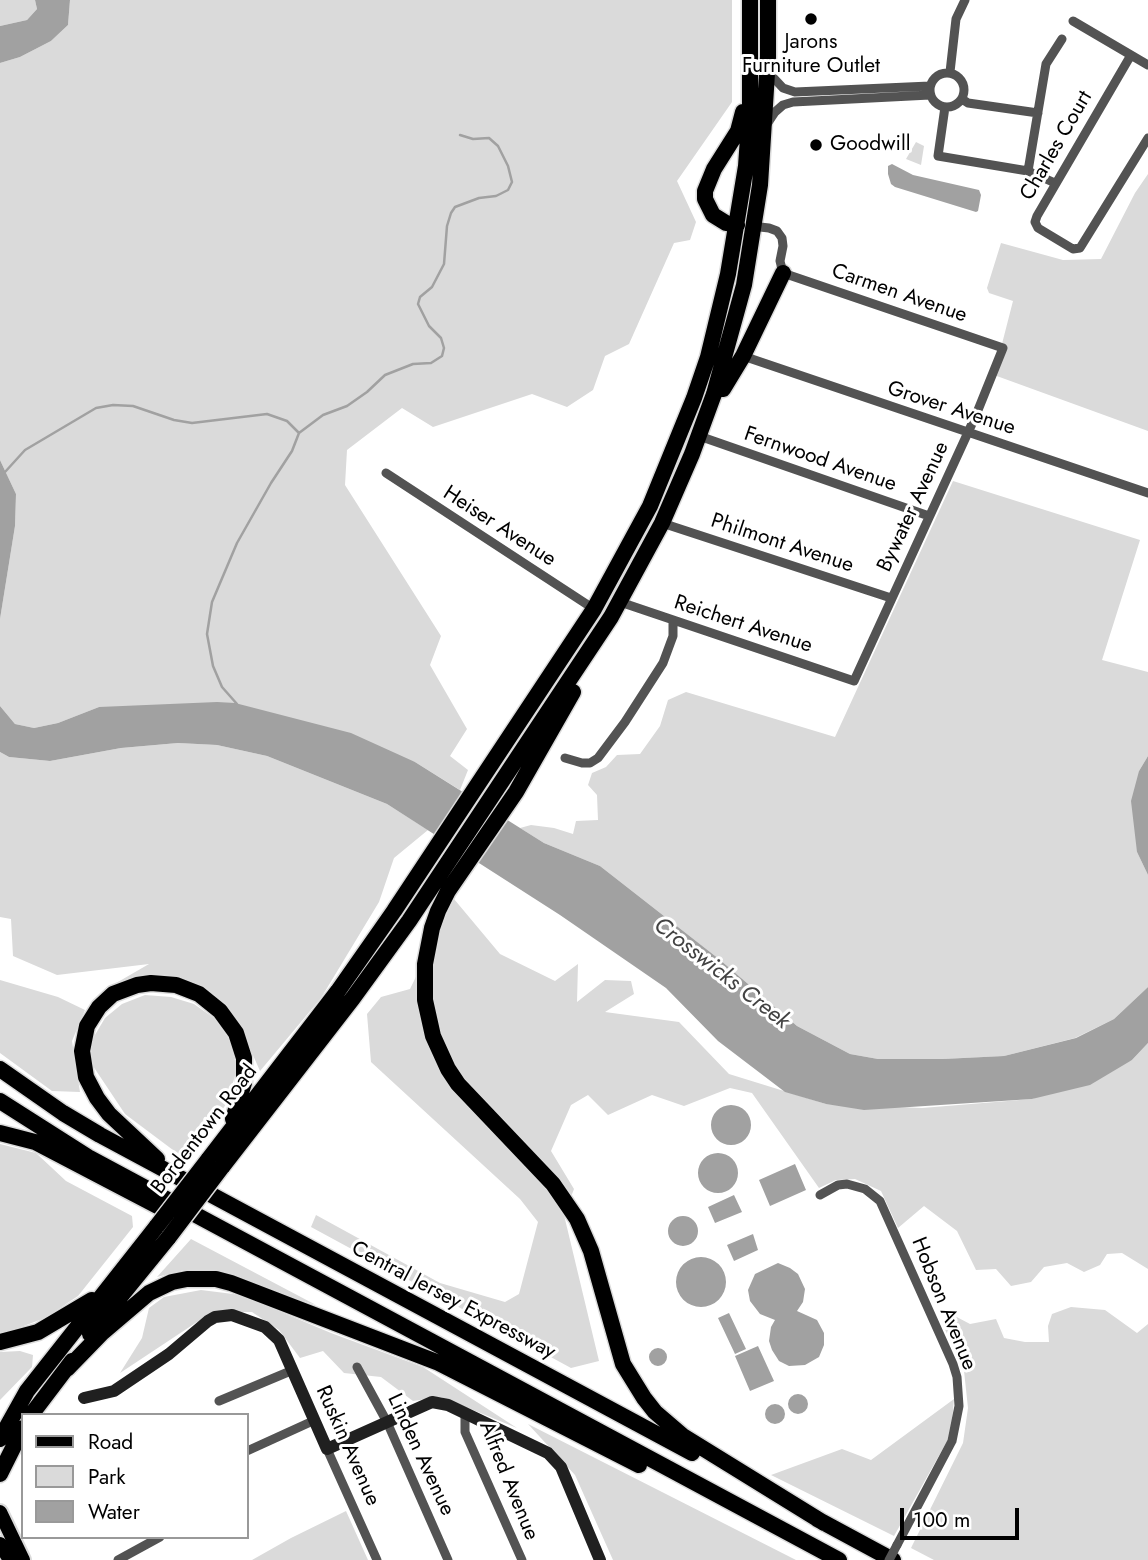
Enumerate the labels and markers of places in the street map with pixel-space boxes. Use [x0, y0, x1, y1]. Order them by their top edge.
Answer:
marker: Jarons Furniture Outlet [803, 11, 819, 27]
place label: Jarons Furniture Outlet [742, 30, 880, 80]
place label: Goodwill [830, 132, 911, 158]
marker: Goodwill [808, 137, 824, 153]

